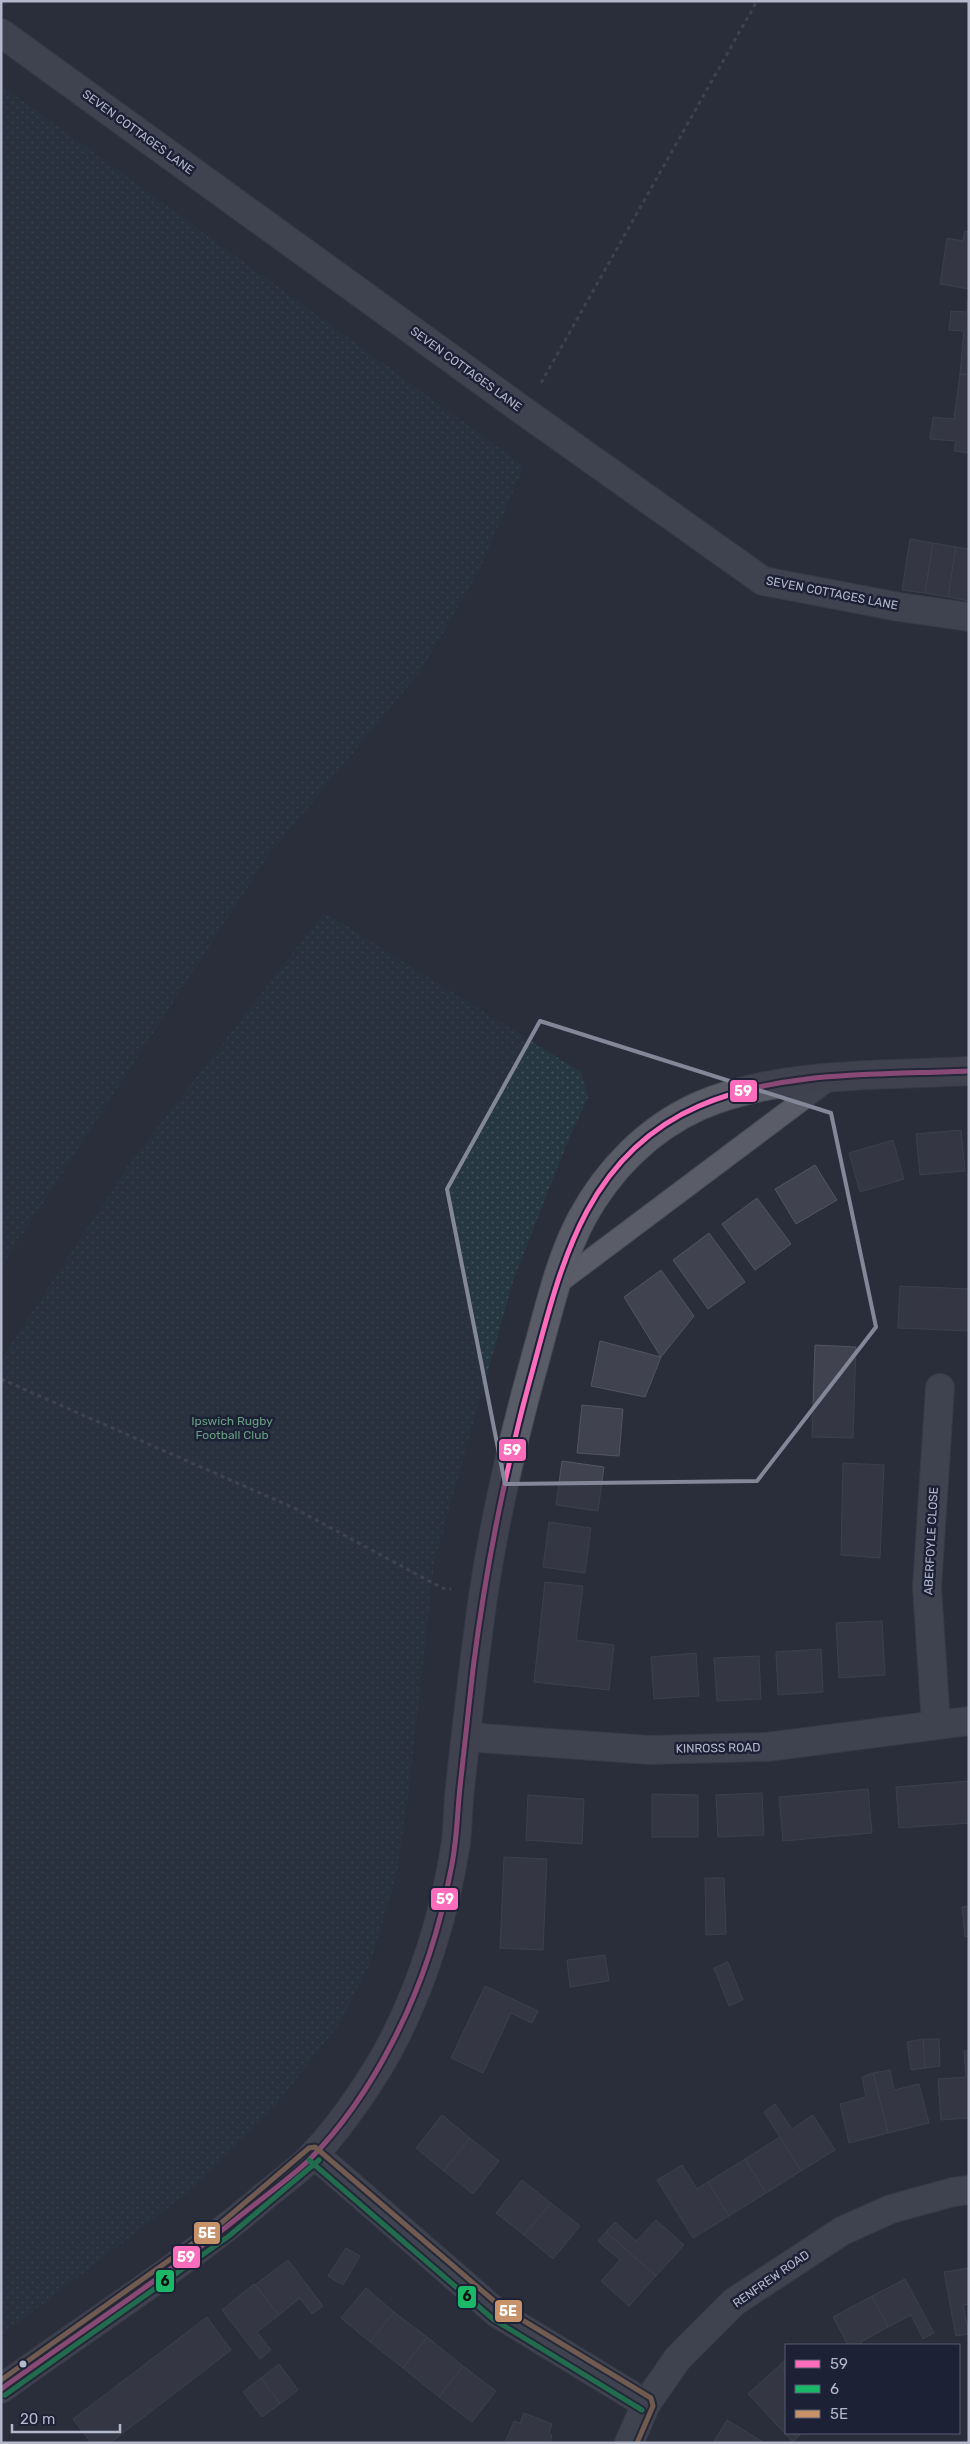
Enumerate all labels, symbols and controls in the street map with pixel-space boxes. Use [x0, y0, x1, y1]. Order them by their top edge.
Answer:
street label: SEVEN COTTAGES LANE [80, 87, 196, 177]
street label: SEVEN COTTAGES LANE [408, 324, 524, 414]
street label: SEVEN COTTAGES LANE [765, 573, 899, 613]
line badge: 59 [729, 1079, 758, 1103]
text: 59 [734, 1083, 752, 1100]
park label: Ipswich Rugby Football Club [191, 1414, 273, 1442]
line badge: 59 [498, 1438, 527, 1462]
text: 59 [503, 1442, 521, 1459]
street label: ABERFOYLE CLOSE [921, 1487, 941, 1595]
street label: KINROSS ROAD [675, 1740, 761, 1756]
line badge: 59 [430, 1887, 459, 1911]
text: 59 [436, 1891, 454, 1908]
line badge: 5E [193, 2221, 221, 2245]
text: 5E [198, 2225, 216, 2242]
line badge: 59 [172, 2245, 201, 2269]
street label: RENFREW ROAD [730, 2247, 812, 2311]
text: 59 [177, 2249, 195, 2266]
line badge: 6 [155, 2269, 175, 2293]
text: 6 [160, 2273, 170, 2290]
line badge: 6 [457, 2285, 477, 2309]
text: 6 [462, 2288, 472, 2305]
line badge: 5E [494, 2299, 523, 2323]
text: 5E [499, 2303, 517, 2320]
legend [785, 2344, 960, 2434]
text: 59 [830, 2355, 848, 2373]
unlabelled marker [18, 2359, 28, 2369]
text: 6 [830, 2380, 839, 2398]
scale bar [12, 2402, 120, 2434]
text: 5E [830, 2405, 848, 2423]
text: 20 m [20, 2410, 55, 2428]

